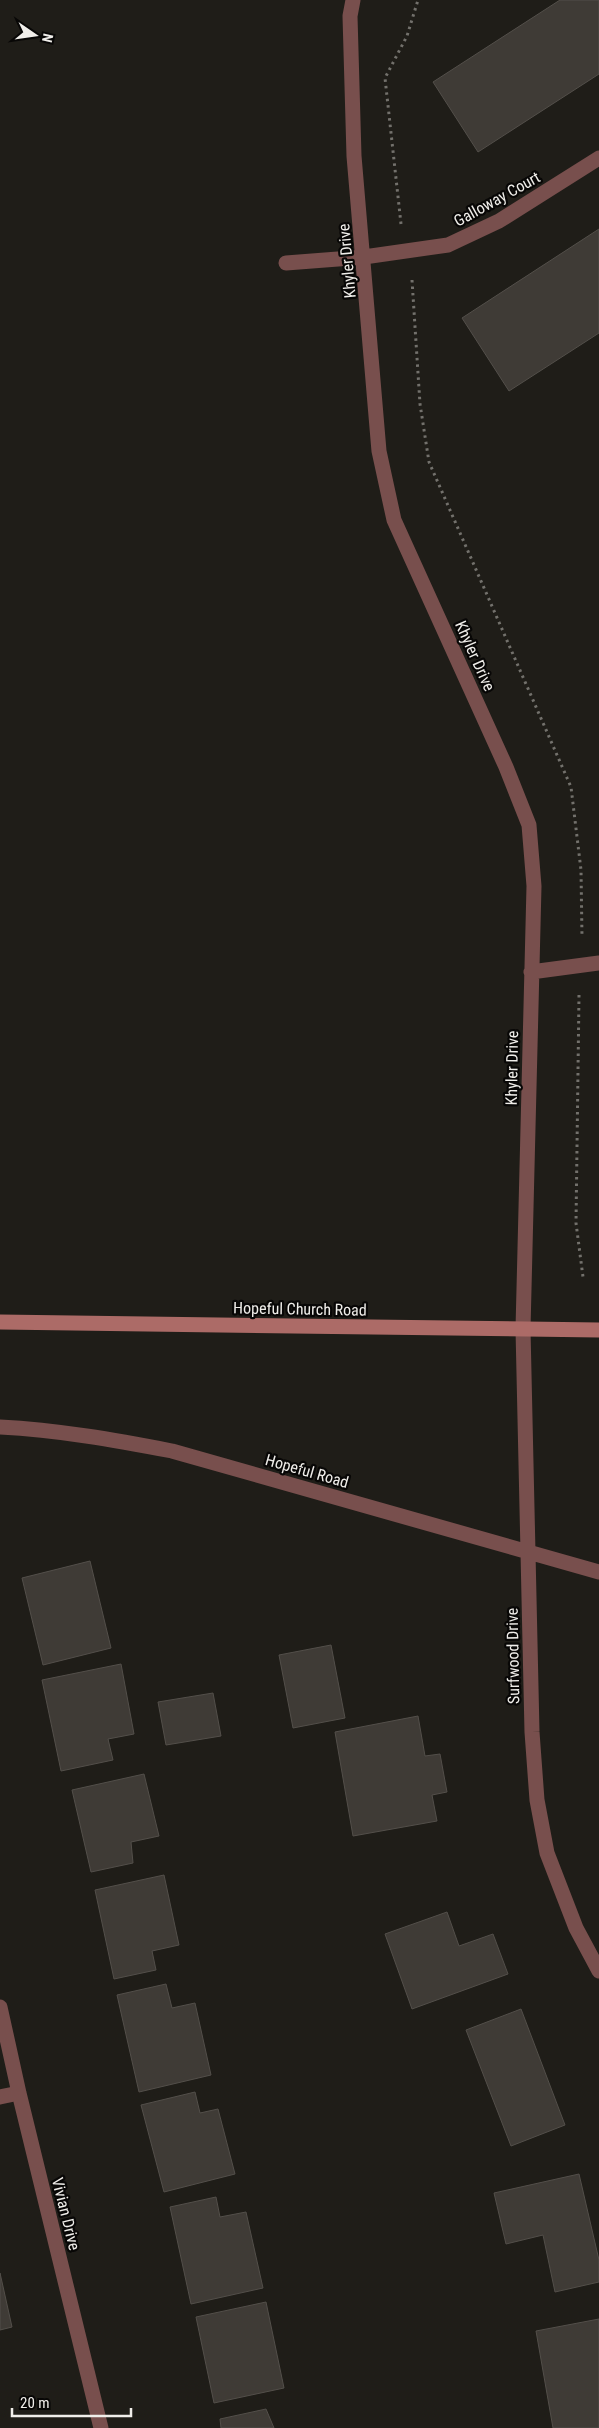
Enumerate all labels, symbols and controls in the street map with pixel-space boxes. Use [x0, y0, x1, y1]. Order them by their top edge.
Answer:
north arrow [10, 10, 60, 60]
text: N [39, 32, 56, 44]
street label: Galloway Court [451, 167, 544, 230]
street label: Khyler Drive [334, 223, 360, 299]
street label: Khyler Drive [451, 618, 499, 694]
street label: Khyler Drive [502, 1030, 522, 1106]
street label: Hopeful Church Road [233, 1298, 367, 1320]
street label: Hopeful Road [263, 1450, 351, 1492]
street label: Surfwood Drive [503, 1608, 523, 1704]
street label: Vivian Drive [48, 2176, 84, 2252]
scale bar [12, 2386, 131, 2418]
text: 20 m [20, 2394, 50, 2412]

